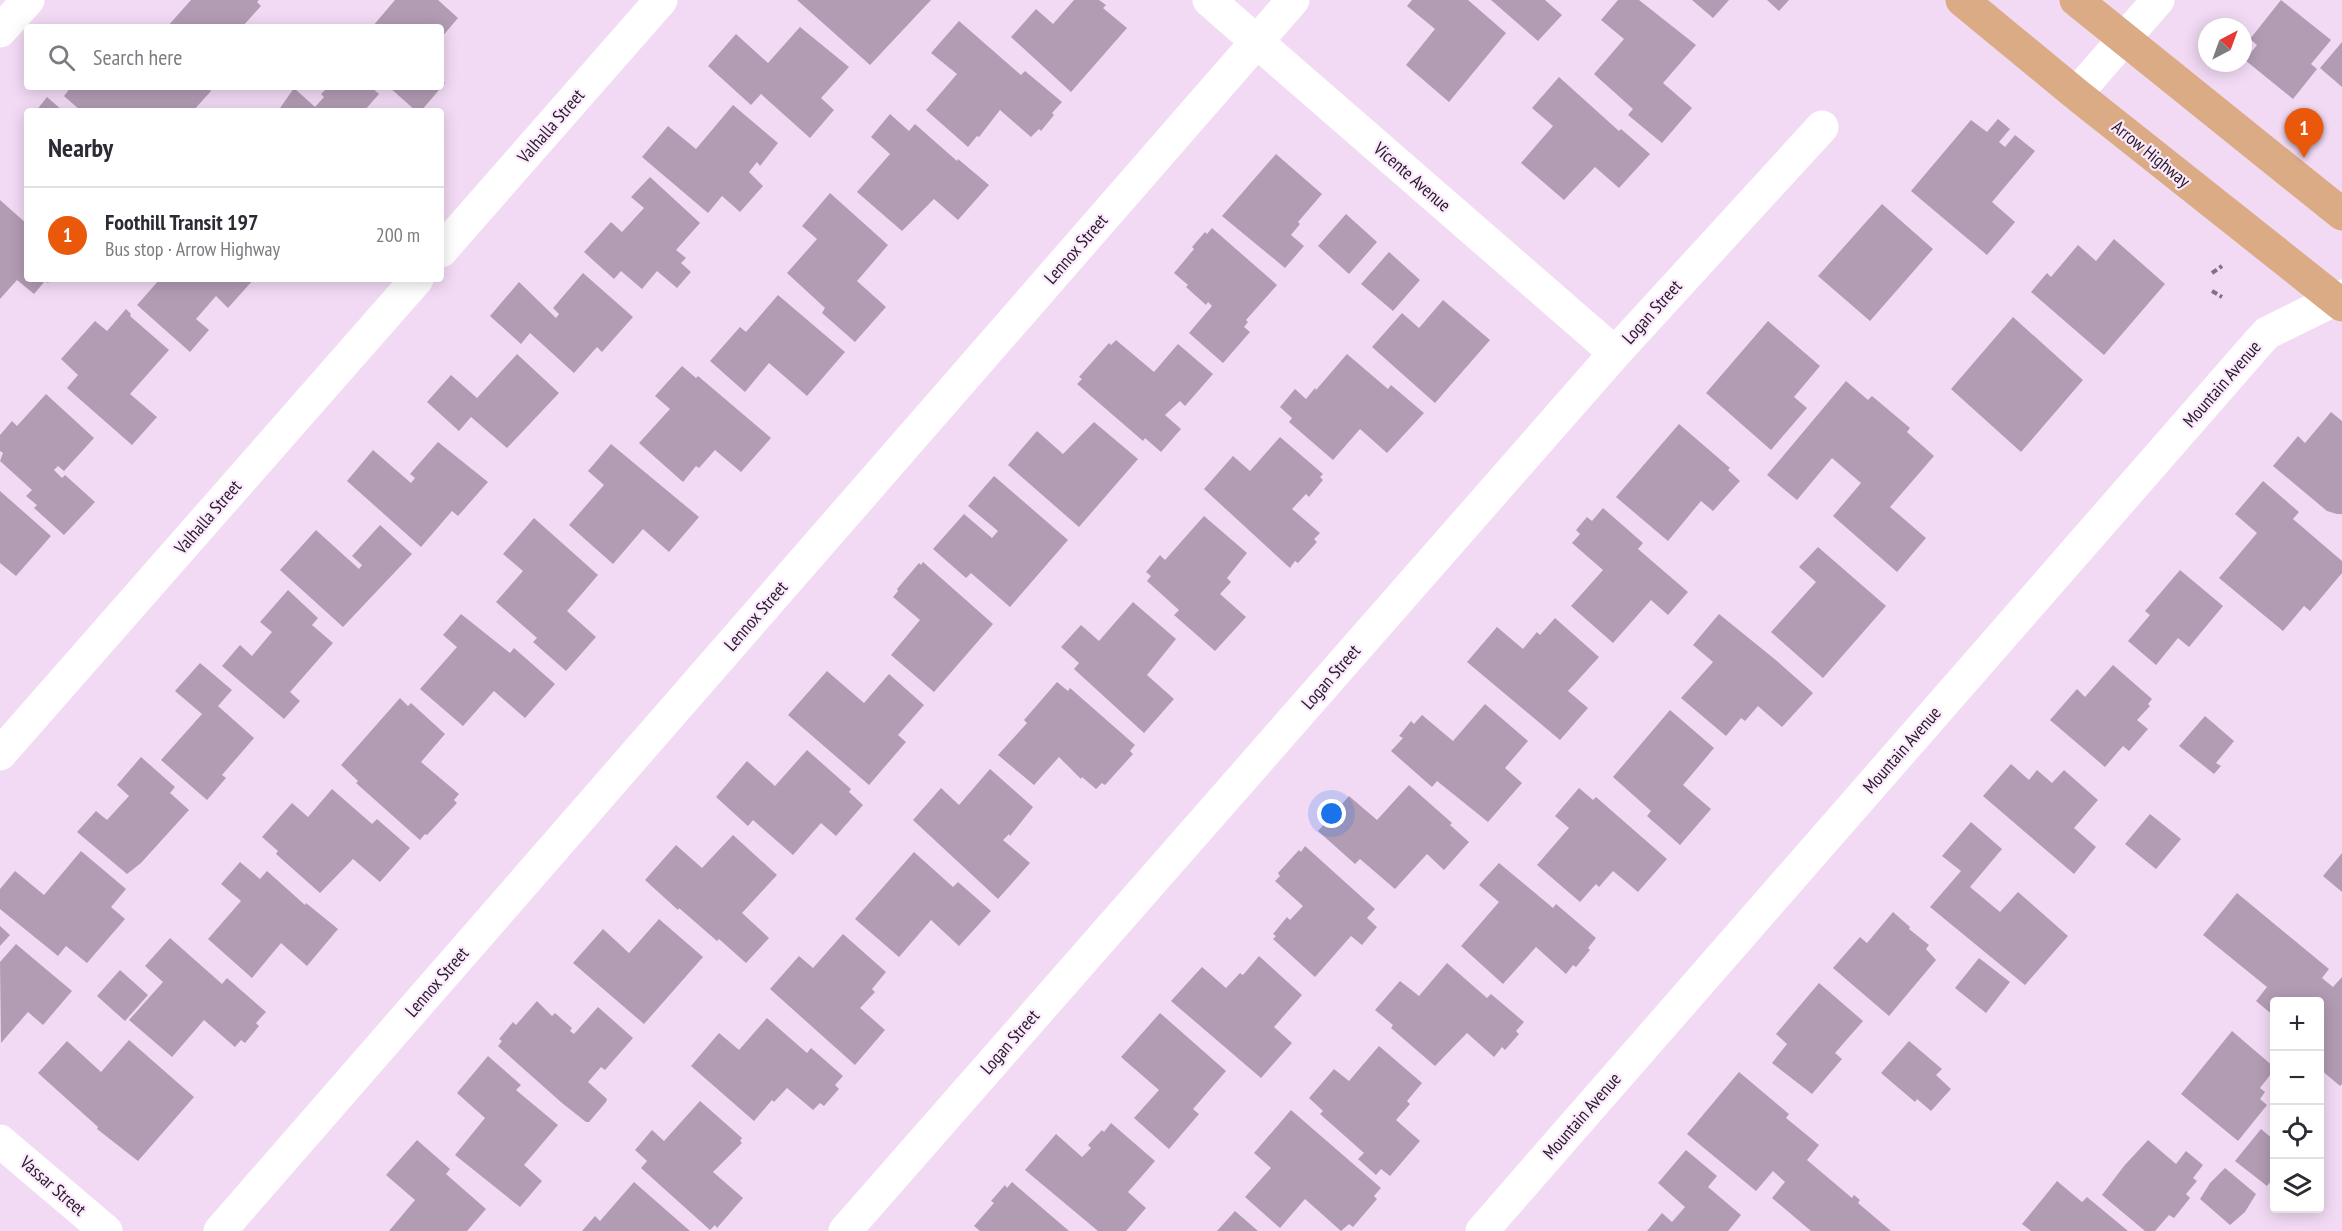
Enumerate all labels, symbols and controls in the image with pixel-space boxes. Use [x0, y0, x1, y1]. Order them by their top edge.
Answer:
north arrow [2198, 18, 2252, 72]
search box [24, 24, 444, 90]
icon: search [45, 41, 78, 74]
text: Search here [93, 43, 182, 71]
street label: Valhalla Street [512, 84, 589, 168]
pin: 1 [2284, 108, 2324, 158]
street label: Arrow Highway [2108, 115, 2195, 192]
text: Nearby [48, 131, 113, 164]
street label: Vicente Avenue [1368, 136, 1456, 216]
text: Foothill Transit 197 [105, 208, 259, 236]
street label: Lennox Street [1039, 209, 1112, 288]
text: 1 [63, 222, 72, 248]
text: 200 m [376, 222, 420, 248]
text: Bus stop · Arrow Highway [105, 236, 280, 262]
street label: Logan Street [1617, 275, 1686, 348]
street label: Mountain Avenue [2178, 335, 2266, 432]
street label: Valhalla Street [169, 475, 246, 559]
street label: Lennox Street [719, 576, 792, 655]
street label: Logan Street [1296, 640, 1365, 714]
street label: Mountain Avenue [1858, 701, 1946, 798]
your location [1317, 799, 1346, 828]
street label: Lennox Street [400, 942, 473, 1021]
map controls [2270, 997, 2324, 1213]
button: + [2270, 997, 2324, 1051]
street label: Logan Street [975, 1005, 1044, 1079]
button: − [2270, 1051, 2324, 1105]
street label: Mountain Avenue [1538, 1067, 1626, 1164]
button: locate [2270, 1105, 2324, 1159]
street label: Vassar Street [15, 1150, 91, 1221]
button: layers [2270, 1159, 2324, 1213]

